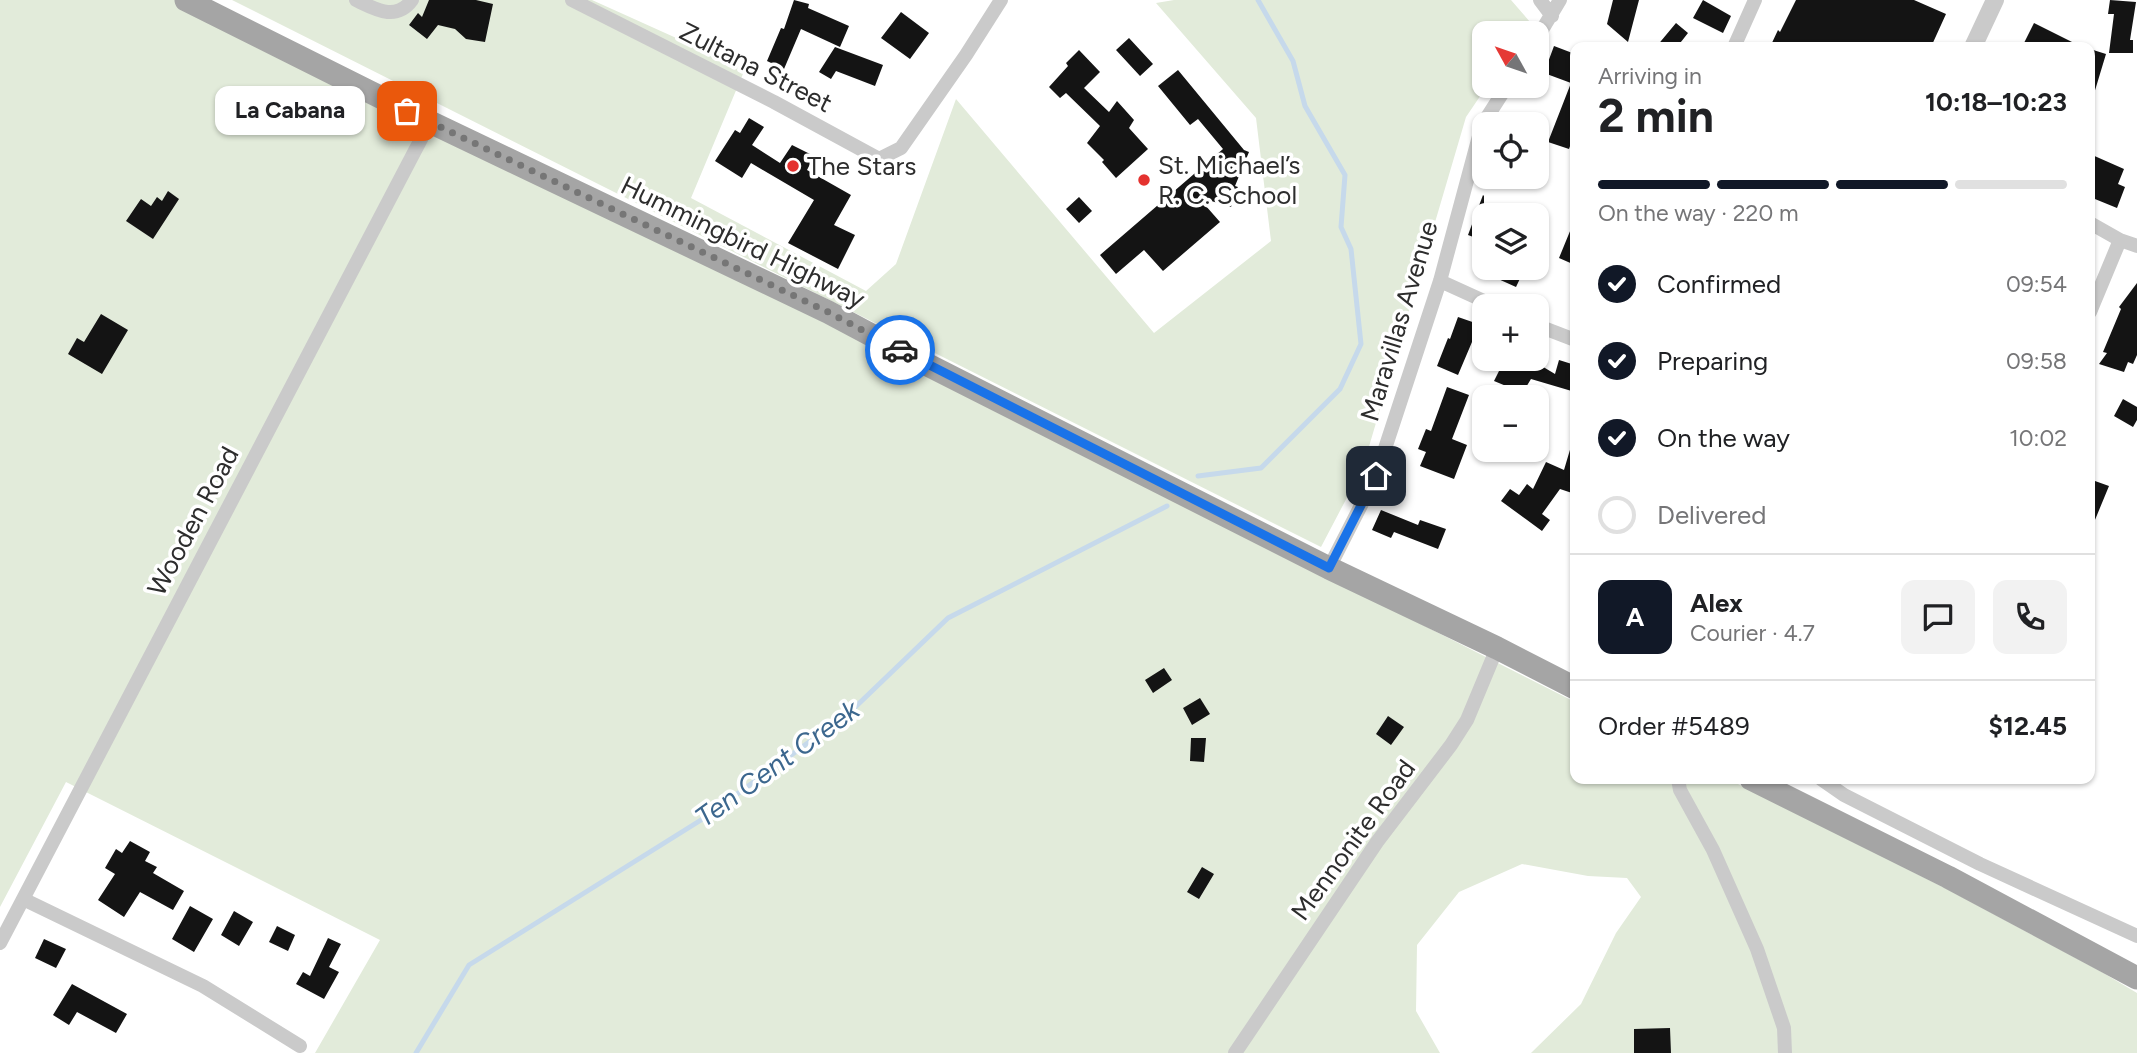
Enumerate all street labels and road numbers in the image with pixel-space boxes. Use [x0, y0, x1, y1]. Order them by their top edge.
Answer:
street label: Zultana Street [674, 15, 838, 119]
street label: Hummingbird Highway [616, 169, 871, 315]
street label: Maravillas Avenue [1353, 217, 1445, 425]
street label: Wooden Road [140, 441, 246, 601]
street label: Mennonite Road [1284, 753, 1422, 927]

